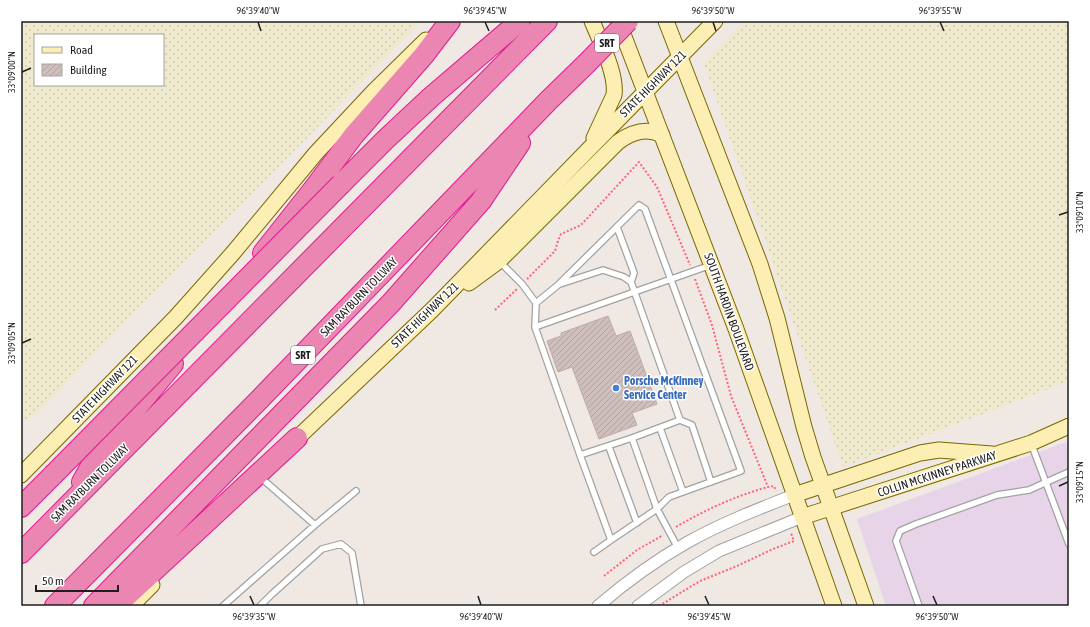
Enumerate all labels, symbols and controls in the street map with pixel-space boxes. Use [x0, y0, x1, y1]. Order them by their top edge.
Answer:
text: 96°39'40"W [236, 5, 280, 16]
text: 96°39'45"W [463, 5, 507, 16]
text: 96°39'50"W [691, 5, 735, 16]
text: 96°39'55"W [918, 5, 962, 16]
legend [34, 34, 164, 86]
road number: SRT [595, 34, 619, 52]
text: Road [70, 43, 93, 57]
street label: STATE HIGHWAY 121 [617, 48, 689, 120]
text: 33°09'00"N [6, 51, 17, 93]
text: Building [70, 63, 108, 77]
text: 33°09'10"N [1074, 191, 1085, 233]
street label: SOUTH HARDIN BOULEVARD [701, 251, 757, 373]
street label: SAM RAYBURN TOLLWAY [318, 254, 401, 339]
street label: STATE HIGHWAY 121 [388, 279, 462, 351]
text: 33°09'05"N [6, 322, 17, 364]
road number: SRT [291, 346, 315, 364]
street label: STATE HIGHWAY 121 [69, 352, 141, 426]
place label: Porsche McKinney Service Center [624, 374, 704, 402]
marker: Porsche McKinney Service Center [611, 383, 621, 393]
street label: SAM RAYBURN TOLLWAY [48, 441, 132, 525]
street label: COLLIN MCKINNEY PARKWAY [876, 448, 999, 500]
text: 33°09'15"N [1074, 461, 1085, 503]
scale bar [36, 567, 118, 593]
text: 50 m [42, 574, 64, 588]
text: 96°39'35"W [232, 611, 276, 622]
text: 96°39'40"W [459, 611, 503, 622]
text: 96°39'45"W [687, 611, 731, 622]
text: 96°39'50"W [915, 611, 959, 622]

